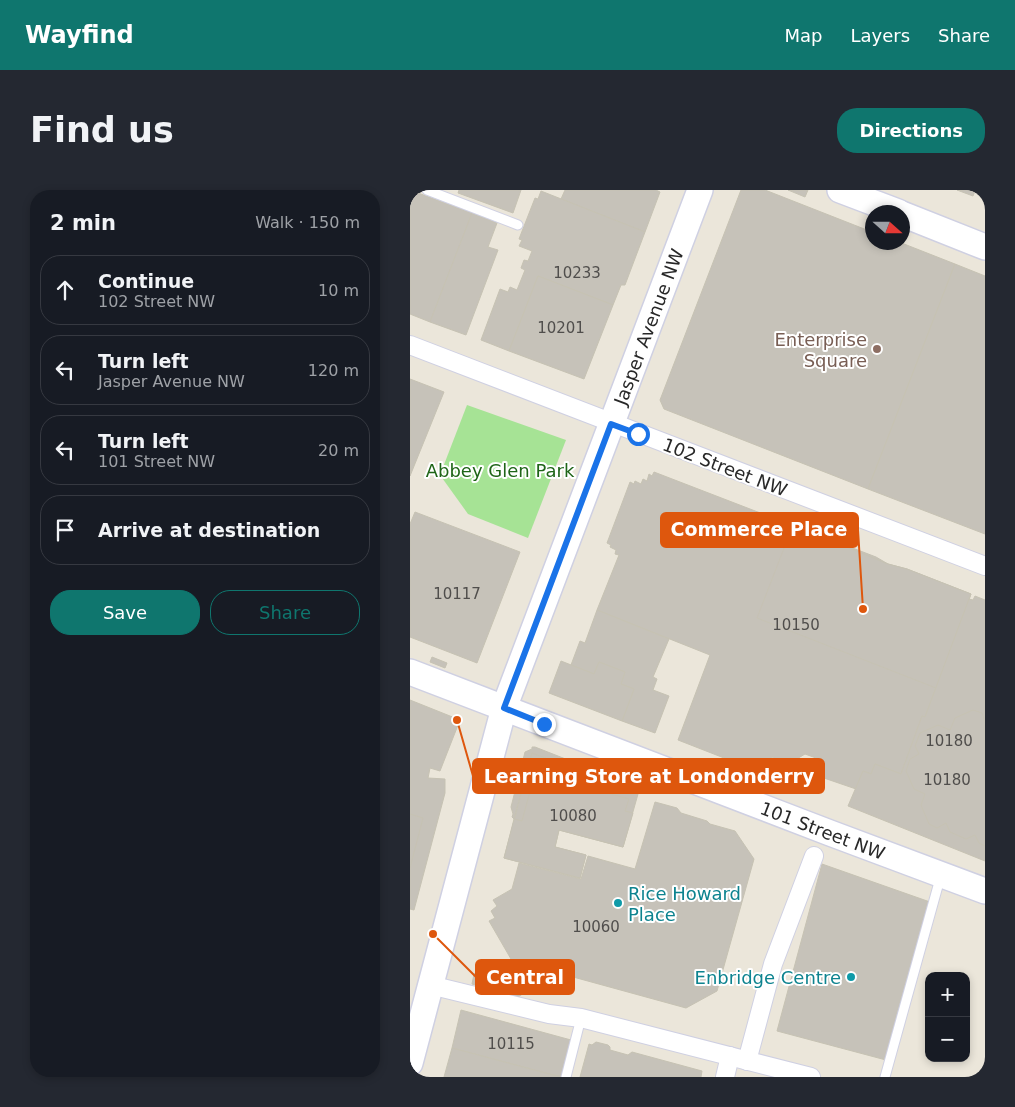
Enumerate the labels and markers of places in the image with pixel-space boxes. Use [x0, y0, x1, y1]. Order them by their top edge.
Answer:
place label: Enterprise Square [774, 329, 867, 371]
marker: Enterprise Square [871, 343, 883, 355]
callout: Commerce Place [661, 513, 858, 547]
callout: Learning Store at Londonderry [473, 759, 824, 793]
place label: Rice Howard Place [628, 883, 741, 925]
marker: Rice Howard Place [612, 897, 624, 909]
callout: Central [476, 960, 574, 994]
place label: Enbridge Centre [695, 967, 841, 988]
marker: Enbridge Centre [845, 971, 857, 983]

